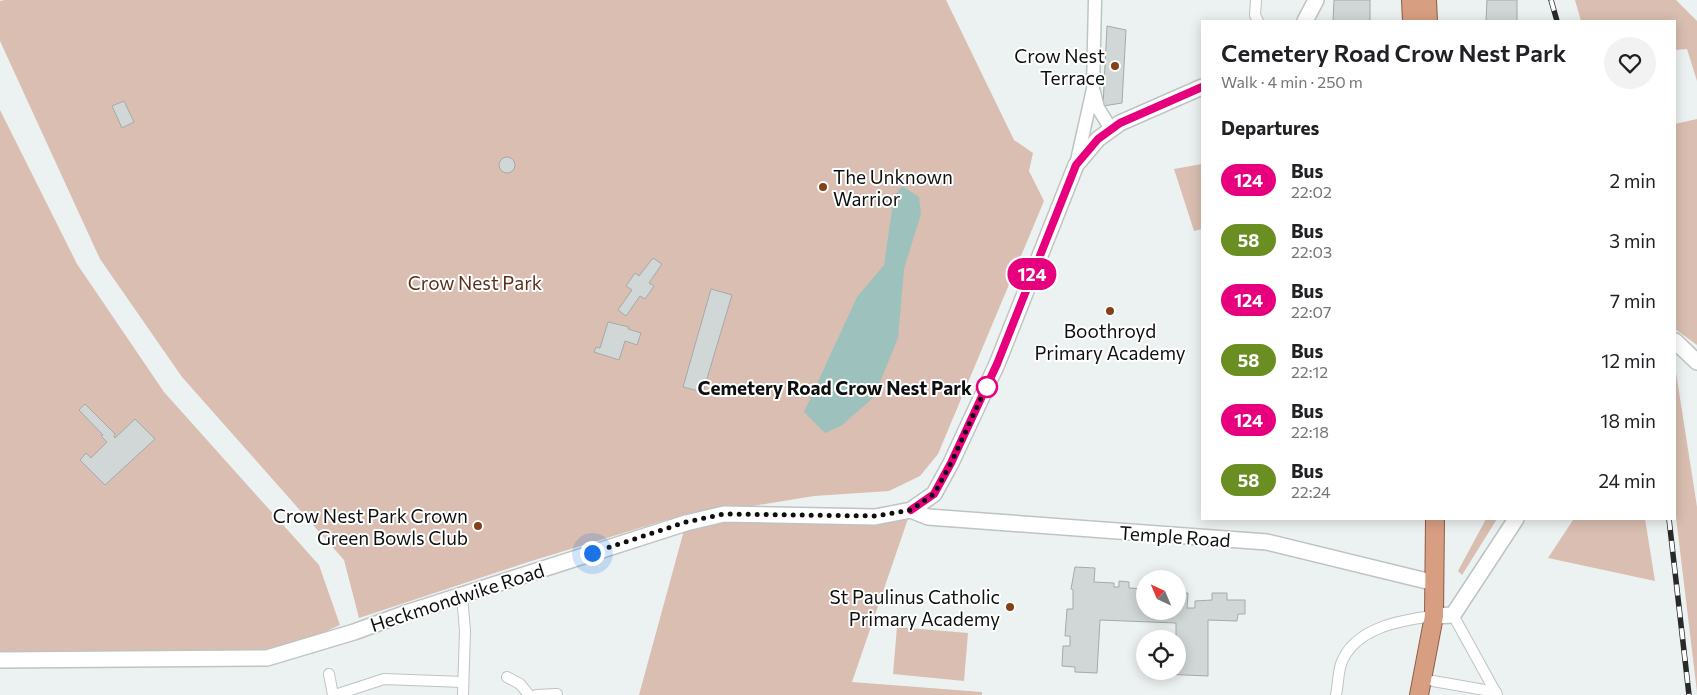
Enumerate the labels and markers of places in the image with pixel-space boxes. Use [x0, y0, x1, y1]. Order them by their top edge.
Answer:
place label: Crow Nest Terrace [1014, 44, 1105, 89]
marker: Crow Nest Terrace [1109, 60, 1121, 72]
place label: The Unknown Warrior [833, 165, 953, 210]
marker: The Unknown Warrior [817, 181, 829, 193]
marker: Boothroyd Primary Academy [1104, 305, 1116, 317]
place label: Boothroyd Primary Academy [1034, 319, 1186, 364]
place label: Cemetery Road Crow Nest Park [697, 376, 972, 399]
marker: Cemetery Road Crow Nest Park [976, 376, 998, 398]
place label: Crow Nest Park Crown Green Bowls Club [273, 504, 468, 549]
marker: Crow Nest Park Crown Green Bowls Club [472, 520, 484, 532]
place label: St Paulinus Catholic Primary Academy [830, 585, 1000, 630]
marker: St Paulinus Catholic Primary Academy [1004, 601, 1016, 613]

